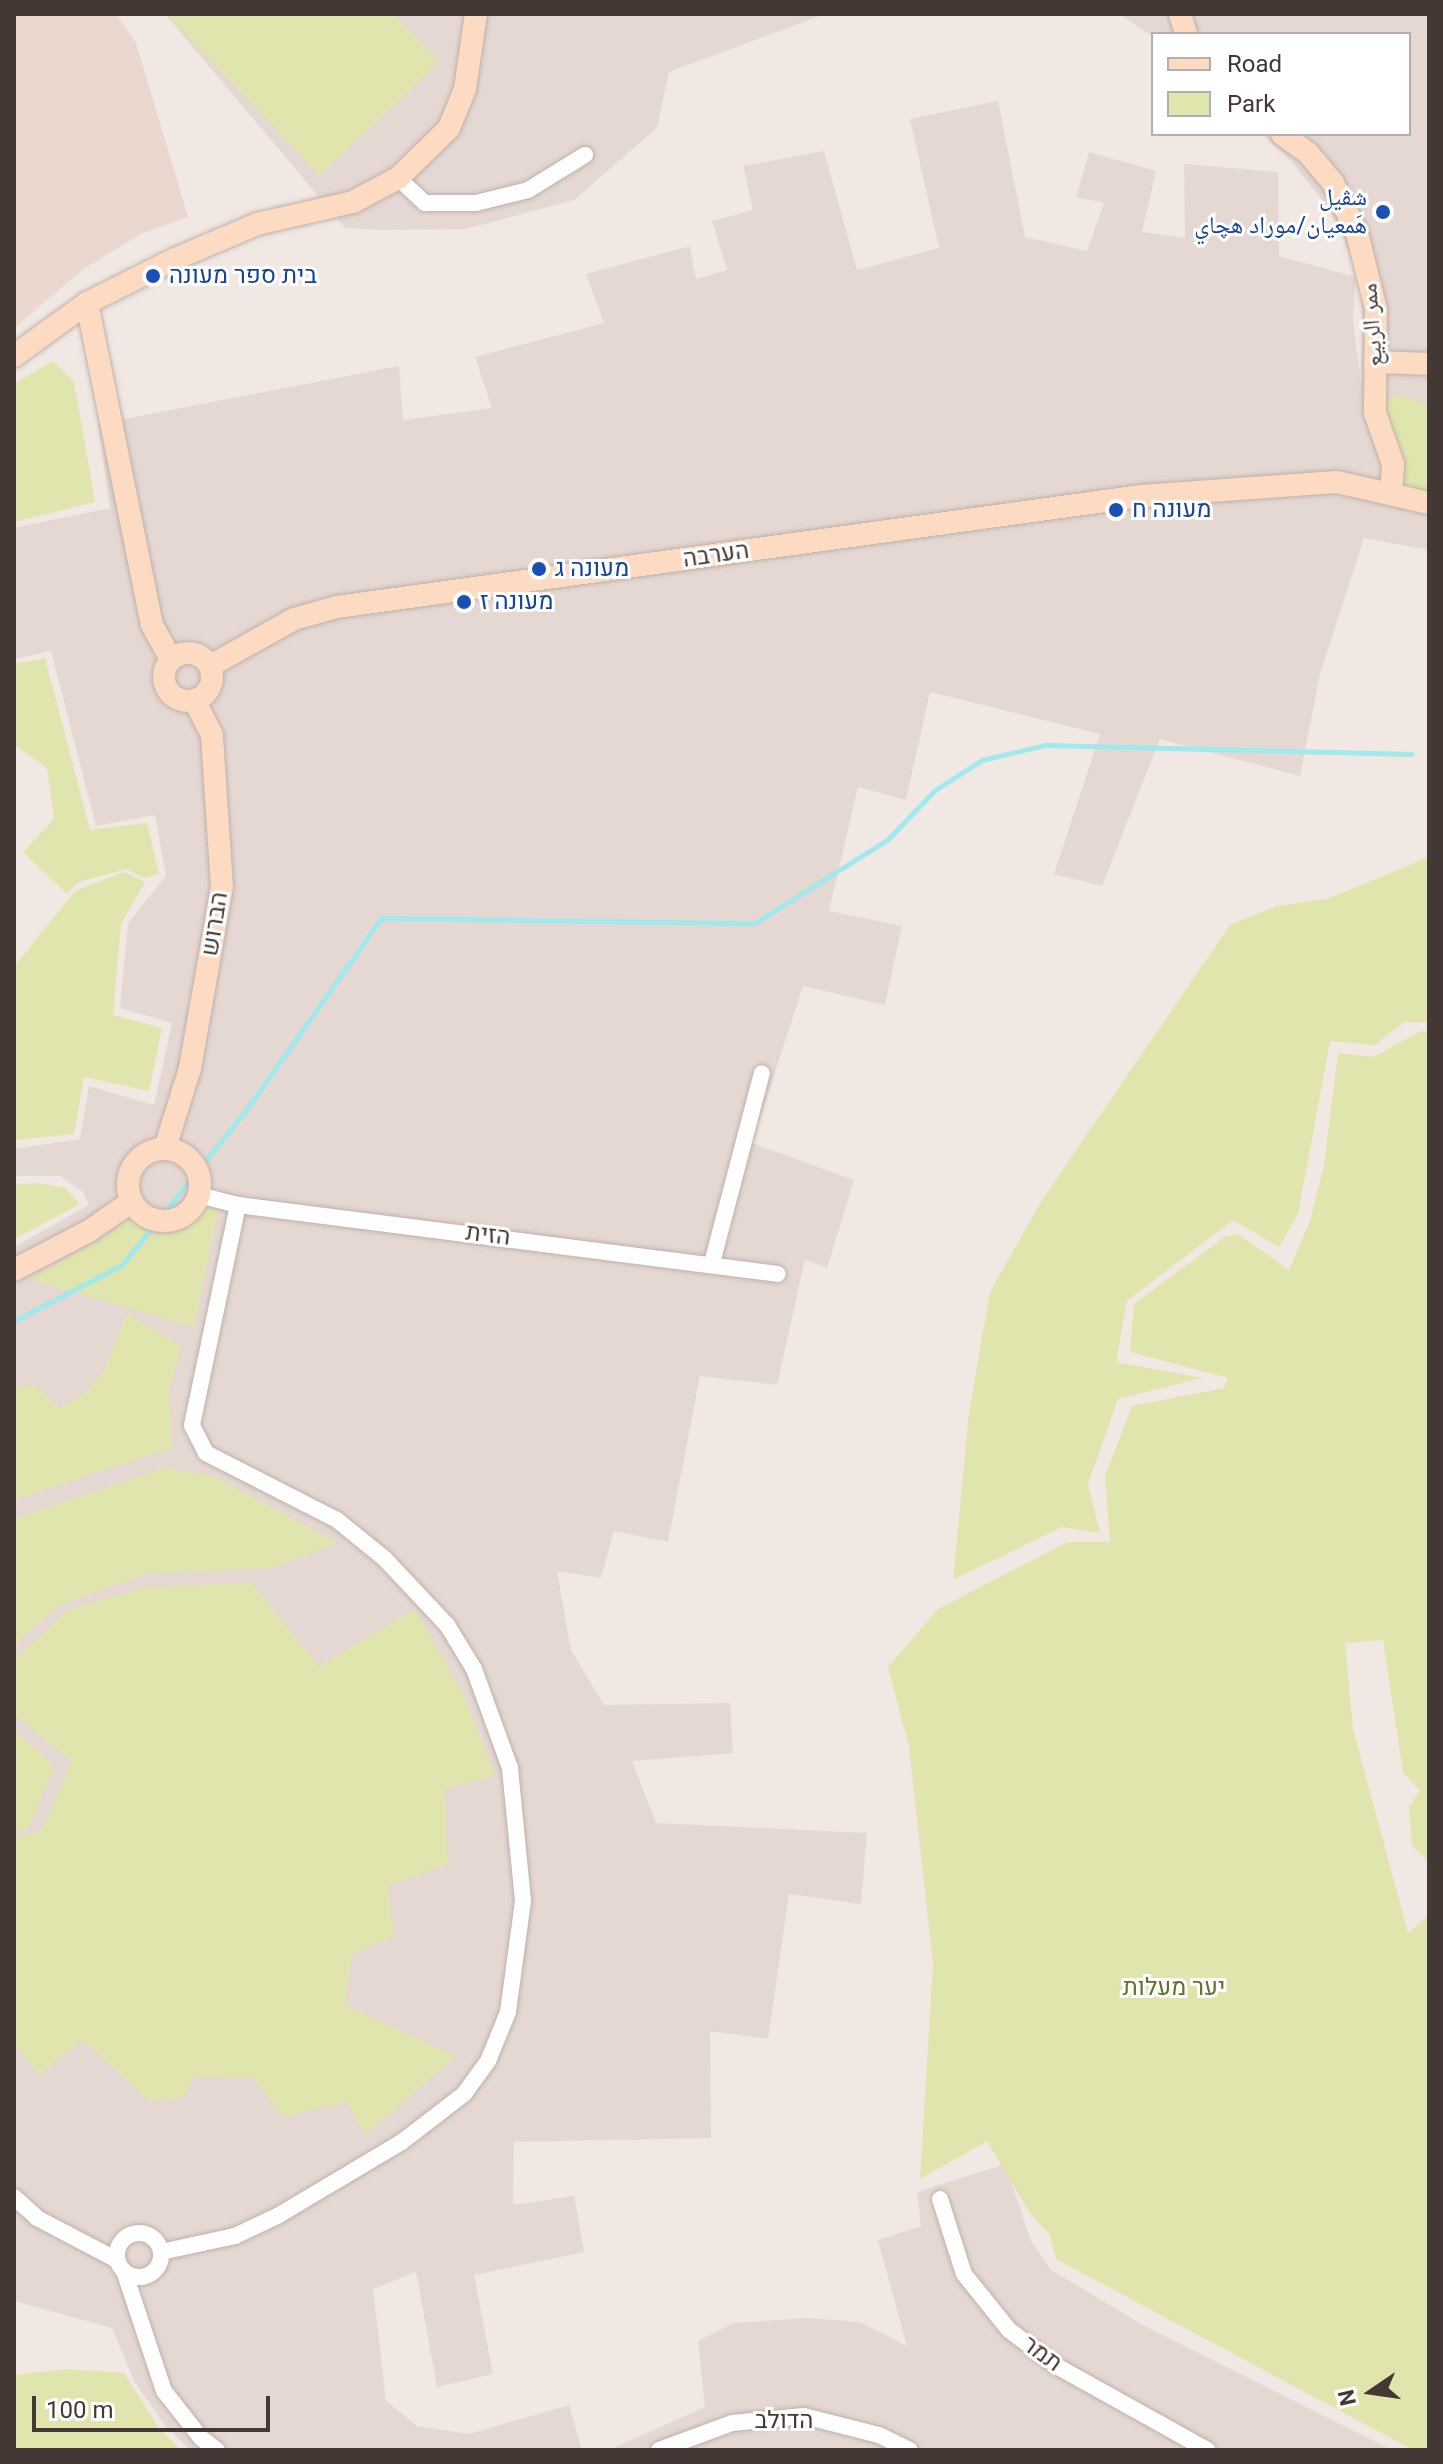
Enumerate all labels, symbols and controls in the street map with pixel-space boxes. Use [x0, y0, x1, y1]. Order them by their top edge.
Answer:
legend [1151, 32, 1411, 136]
text: Road [1227, 50, 1282, 78]
text: Park [1227, 90, 1275, 118]
place label: شڤيل هَمعيان/موراد هچاي [1194, 184, 1367, 240]
marker: شڤيل هَمعيان/موراد هچاي [1374, 203, 1392, 221]
place label: בית ספר מעונה [169, 262, 317, 290]
marker: בית ספר מעונה [144, 267, 162, 285]
street label: ممر الربيع [1355, 282, 1389, 368]
place label: מעונה ח [1132, 496, 1212, 524]
marker: מעונה ח [1107, 501, 1125, 519]
street label: הערבה [681, 536, 751, 574]
place label: מעונה ג [555, 555, 629, 583]
marker: מעונה ג [530, 560, 548, 578]
place label: מעונה ז [480, 588, 553, 616]
marker: מעונה ז [455, 593, 473, 611]
street label: הברוש [196, 890, 234, 958]
street label: הזית [464, 1218, 512, 1252]
park label: יער מעלות [1123, 1974, 1225, 2002]
street label: תמר [1017, 2330, 1067, 2378]
north arrow [1331, 2352, 1411, 2432]
scale bar [36, 2380, 274, 2430]
text: N [1333, 2387, 1361, 2408]
text: 100 m [46, 2396, 113, 2424]
street label: הדולב [755, 2407, 813, 2435]

